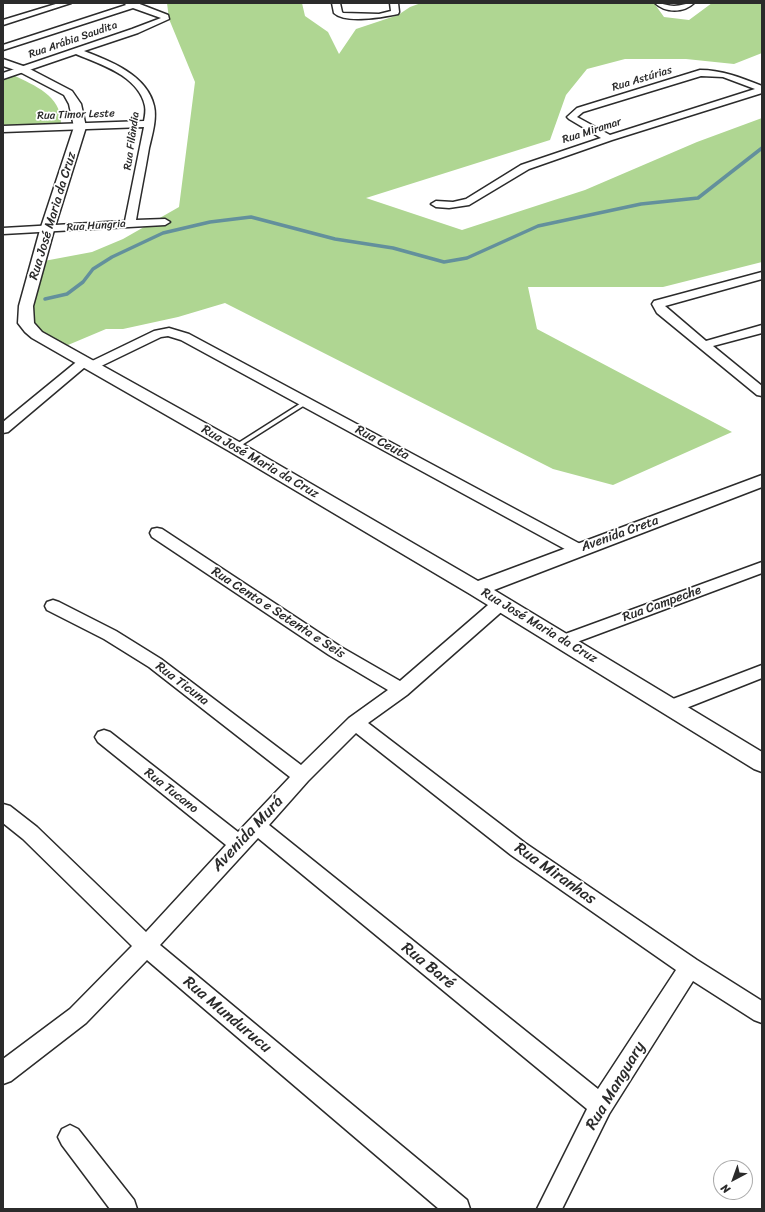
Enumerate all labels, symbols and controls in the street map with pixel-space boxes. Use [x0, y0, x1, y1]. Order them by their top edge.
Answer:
street label: Rua Arábia Saudita [27, 19, 119, 61]
street label: Rua Astúrias [610, 64, 674, 94]
street label: Rua Timor Leste [37, 107, 115, 123]
street label: Rua Filândia [121, 111, 143, 171]
street label: Rua Miramar [561, 115, 623, 147]
street label: Rua José Maria da Cruz [26, 150, 80, 282]
street label: Rua Hungria [66, 217, 126, 235]
street label: Rua José Maria da Cruz [199, 422, 321, 502]
street label: Rua Ceuta [352, 422, 412, 464]
street label: Avenida Creta [579, 513, 661, 555]
street label: Rua Cento e Setenta e Seis [208, 564, 348, 662]
street label: Rua Campeche [621, 583, 703, 625]
street label: Rua José Maria da Cruz [478, 585, 600, 667]
street label: Rua Ticuna [152, 659, 212, 709]
street label: Rua Tucano [141, 765, 201, 817]
street label: Avenida Murá [208, 792, 288, 876]
street label: Rua Miranhas [511, 839, 599, 909]
street label: Rua Baré [397, 939, 459, 993]
street label: Rua Mundurucu [179, 972, 275, 1058]
street label: Rua Manguary [582, 1038, 650, 1134]
north arrow [713, 1160, 753, 1200]
text: N [716, 1179, 735, 1198]

